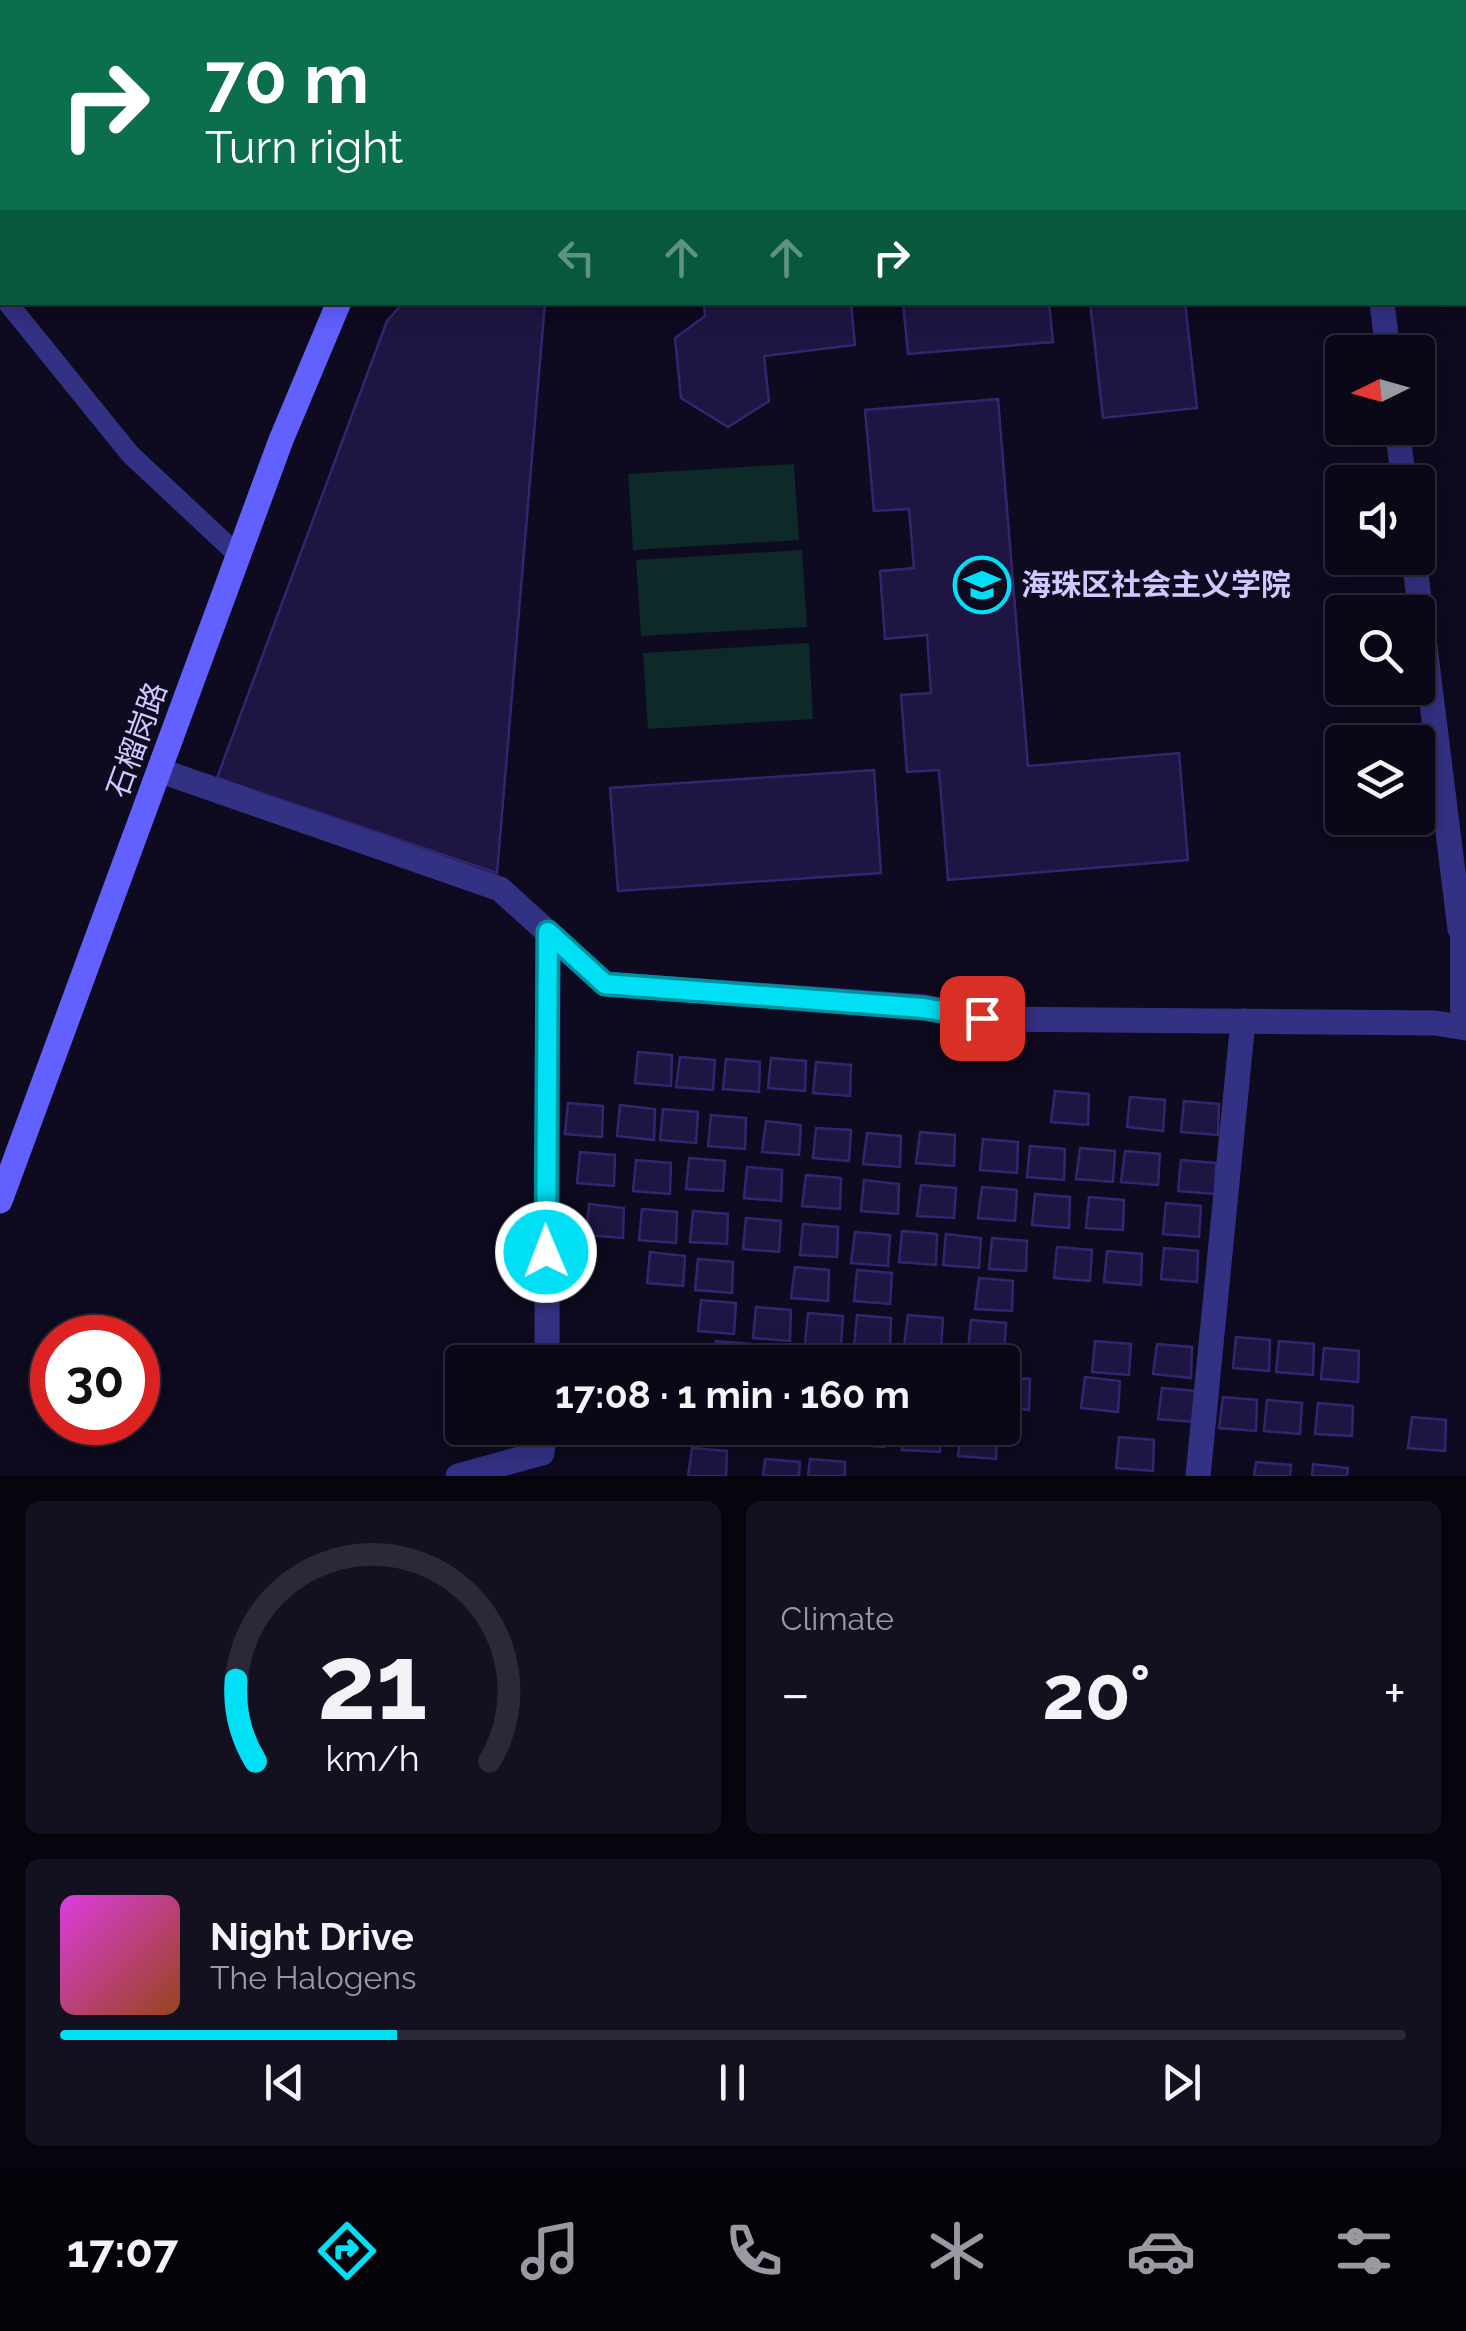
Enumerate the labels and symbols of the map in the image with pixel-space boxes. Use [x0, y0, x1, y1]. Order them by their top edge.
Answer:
north arrow [1325, 335, 1435, 445]
school or university icon: 海珠区社会主义学院 [952, 555, 1012, 615]
place label: 海珠区社会主义学院 [1021, 567, 1291, 602]
street label: 石榴岗路 [100, 677, 173, 802]
pin [940, 976, 1025, 1061]
position arrow [494, 1200, 598, 1304]
speed limit sign: 30 [30, 1315, 160, 1445]

